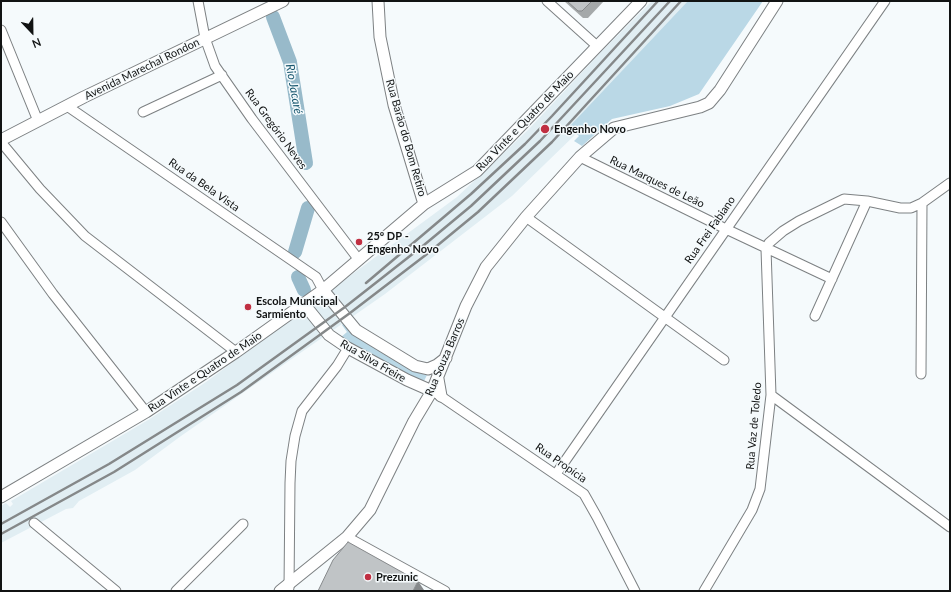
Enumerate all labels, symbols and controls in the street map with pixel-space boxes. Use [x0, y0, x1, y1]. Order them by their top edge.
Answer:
north arrow [12, 12, 52, 52]
street label: Avenida Marechal Rondon [82, 35, 202, 103]
text: N [30, 36, 43, 51]
water label: Rio Jacaré [283, 63, 305, 115]
street label: Rua Vinte e Quatro de Maio [474, 68, 576, 174]
street label: Rua Barão do Bom Retiro [383, 78, 429, 198]
street label: Rua Gregório Neves [242, 86, 310, 172]
place label: Engenho Novo [554, 122, 626, 136]
marker: Engenho Novo [539, 123, 551, 135]
street label: Rua Marques de Leão [608, 153, 706, 211]
street label: Rua da Bela Vista [166, 156, 242, 214]
street label: Rua Frei Fabiano [682, 194, 738, 266]
place label: 25º DP - Engenho Novo [367, 229, 439, 255]
marker: 25º DP - Engenho Novo [354, 237, 364, 247]
place label: Escola Municipal Sarmiento [256, 294, 338, 320]
marker: Escola Municipal Sarmiento [243, 302, 253, 312]
street label: Rua Souza Barros [423, 316, 467, 398]
street label: Rua Vinte e Quatro de Maio [146, 329, 264, 415]
street label: Rua Silva Freire [338, 337, 408, 385]
street label: Rua Vaz de Toledo [744, 382, 764, 470]
street label: Rua Propícia [533, 440, 589, 486]
place label: Prezunic [376, 570, 418, 584]
marker: Prezunic [363, 572, 373, 582]

